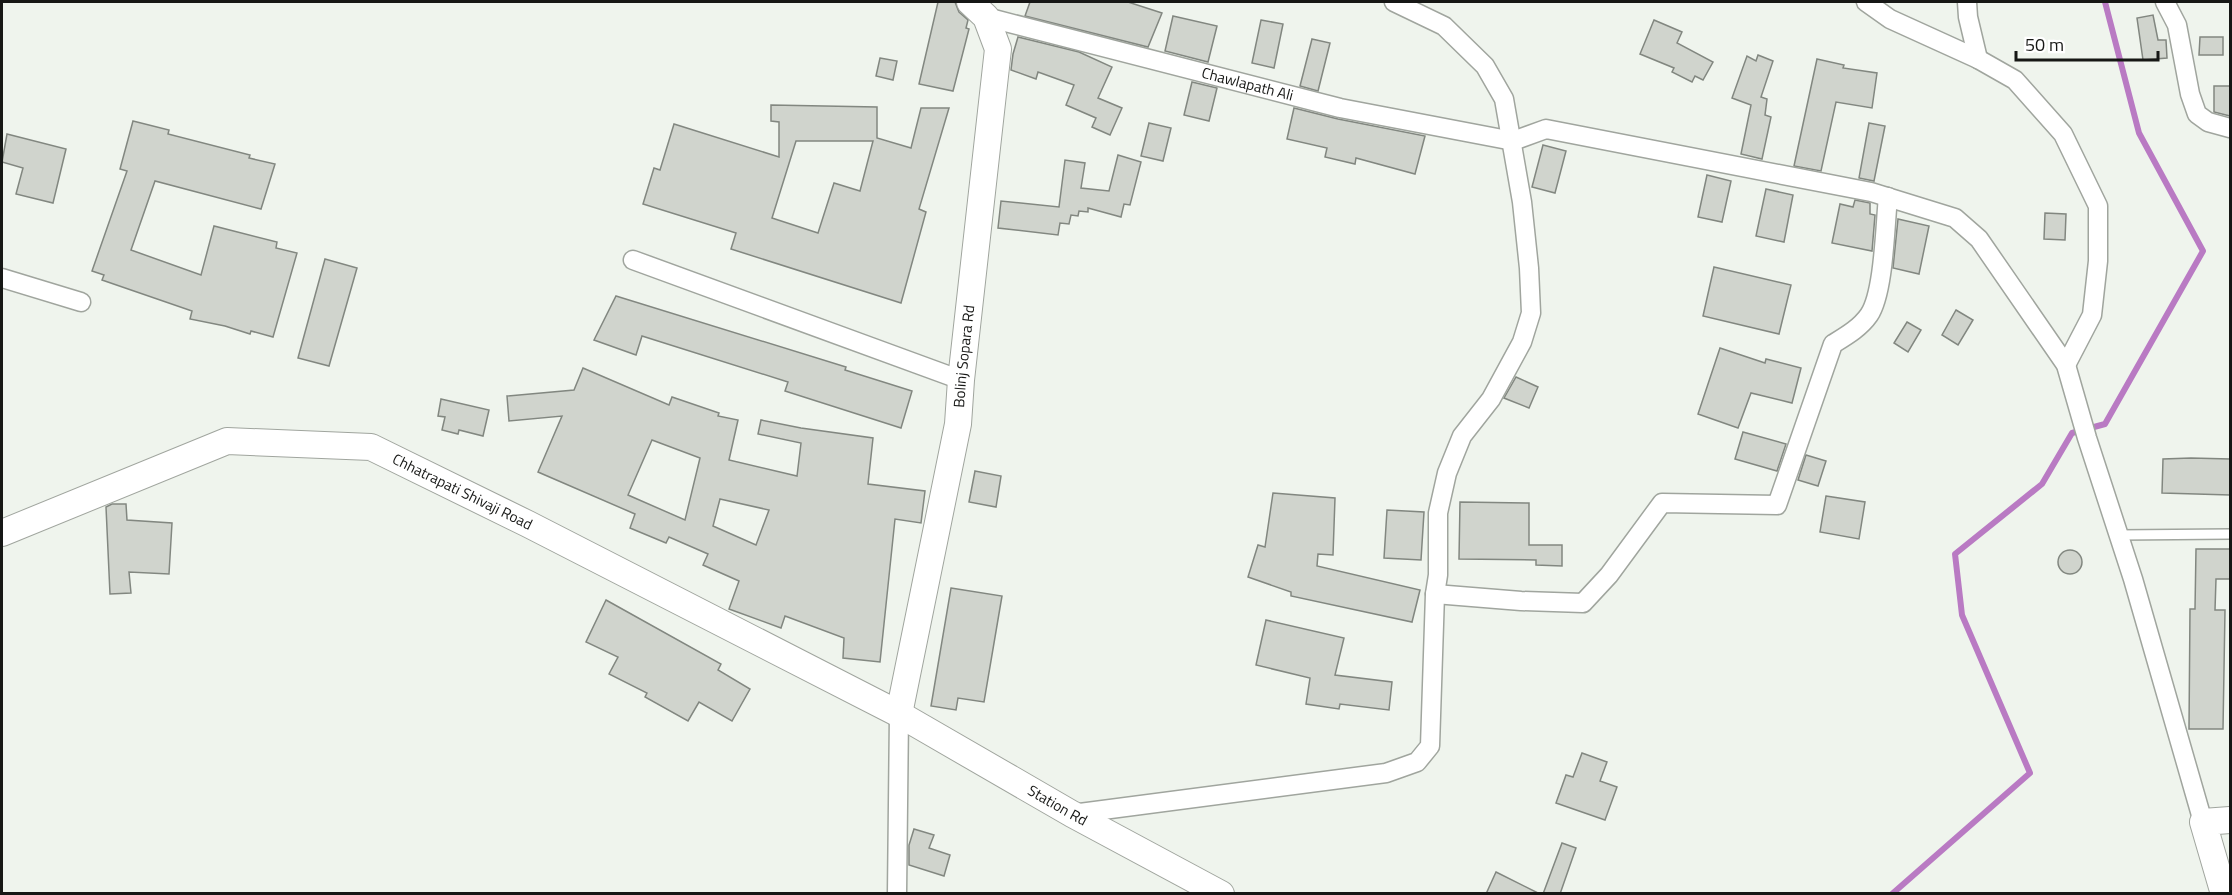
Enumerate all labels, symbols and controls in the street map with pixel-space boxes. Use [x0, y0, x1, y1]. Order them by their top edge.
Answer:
scale bar [2016, 24, 2158, 62]
text: 50 m [2025, 31, 2064, 58]
street label: Chawlapath Ali [1199, 61, 1296, 107]
street label: Bolinj Sopara Rd [947, 304, 980, 408]
street label: Chhatrapati Shivaji Road [389, 447, 537, 536]
street label: Station Rd [1024, 779, 1092, 831]

